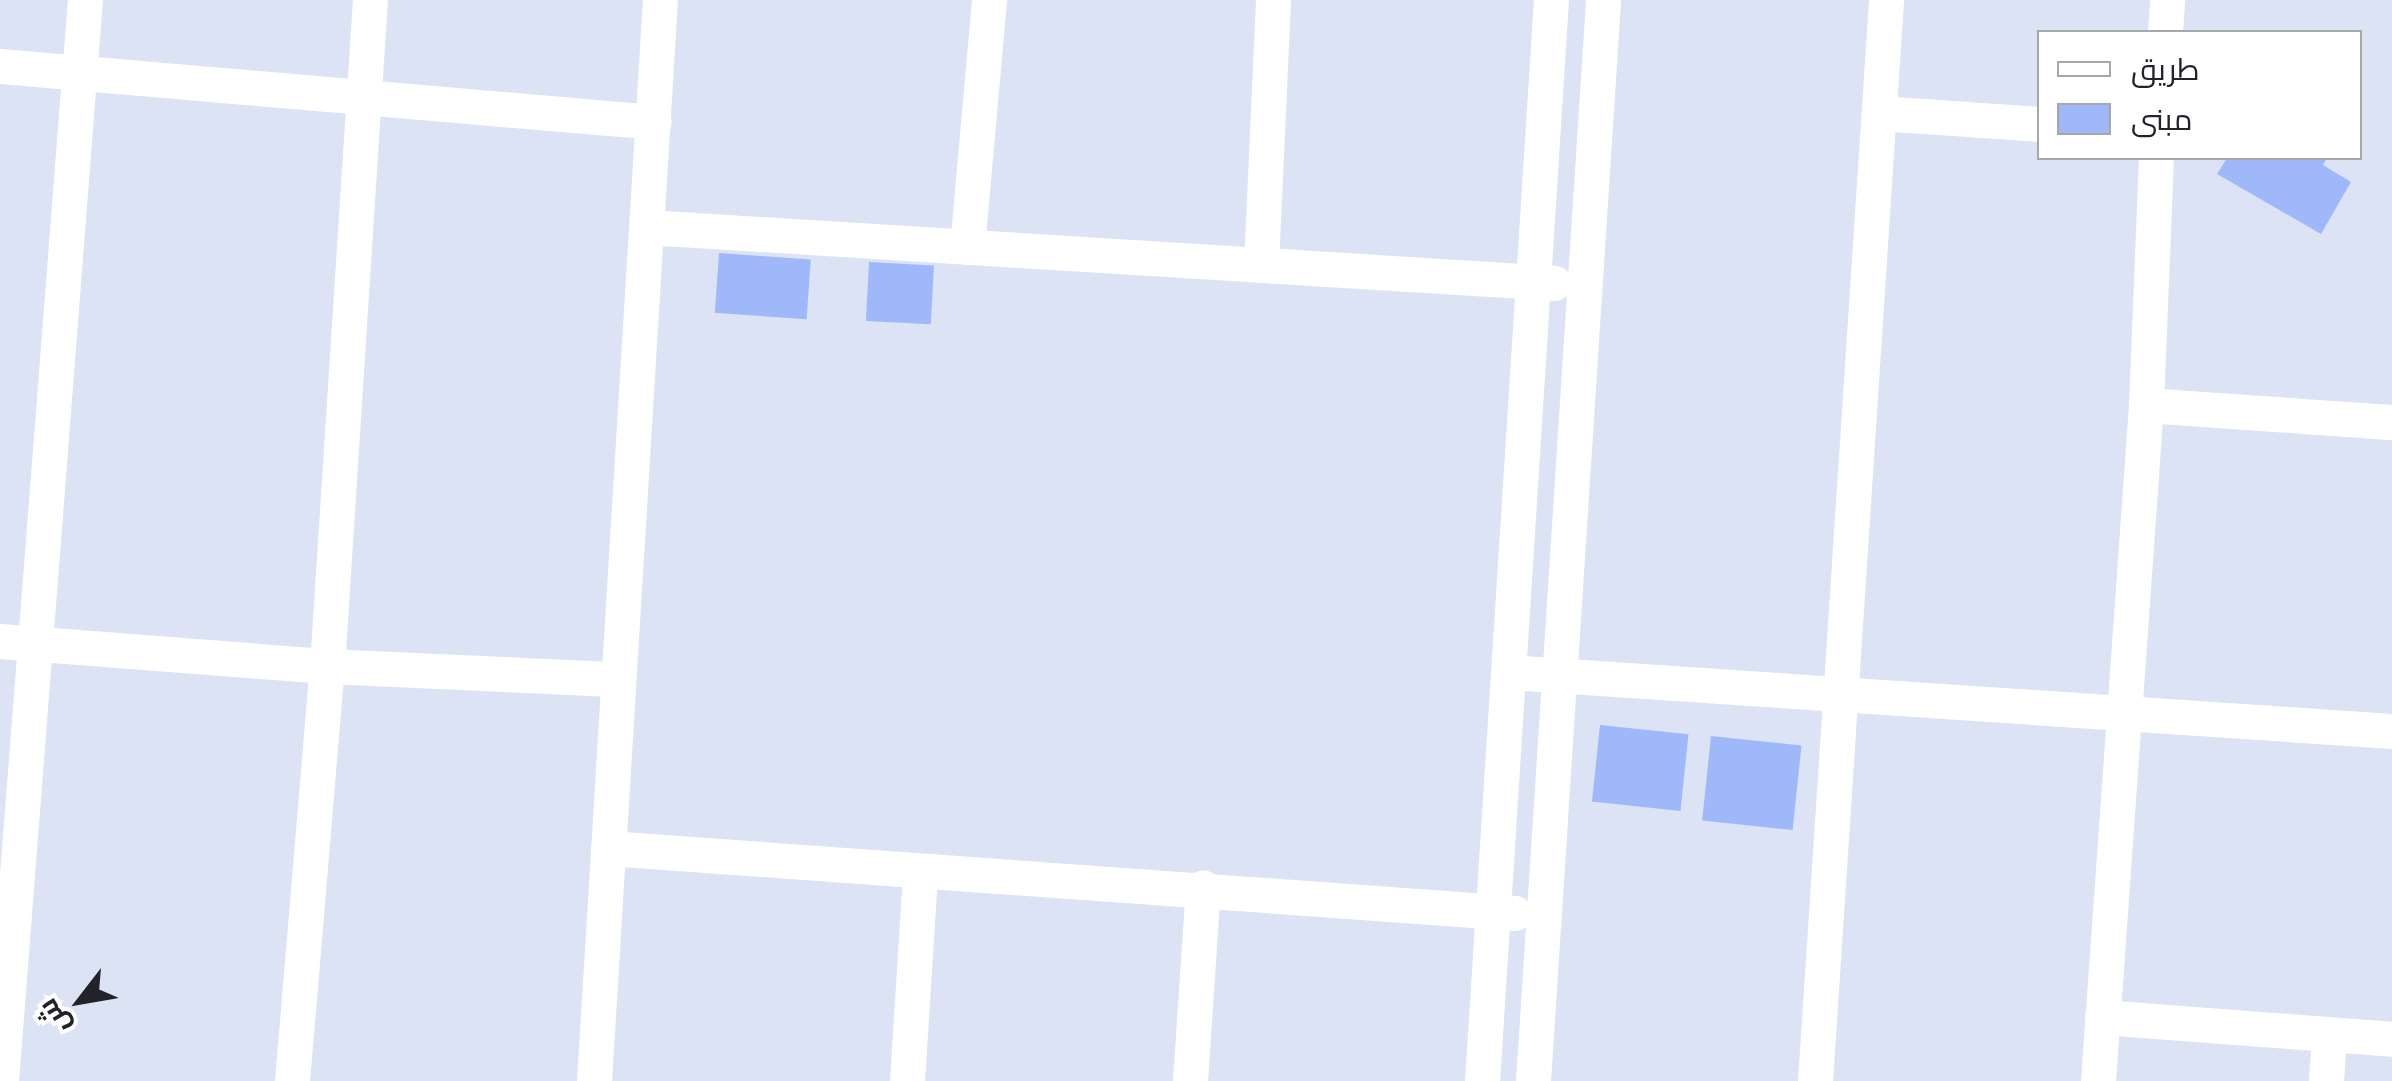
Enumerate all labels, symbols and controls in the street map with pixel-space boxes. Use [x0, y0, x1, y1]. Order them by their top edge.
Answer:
legend [2037, 30, 2362, 160]
text: طريق [2131, 52, 2200, 88]
text: مبنى [2131, 102, 2192, 138]
north arrow [30, 951, 130, 1051]
text: ش [30, 993, 77, 1041]

